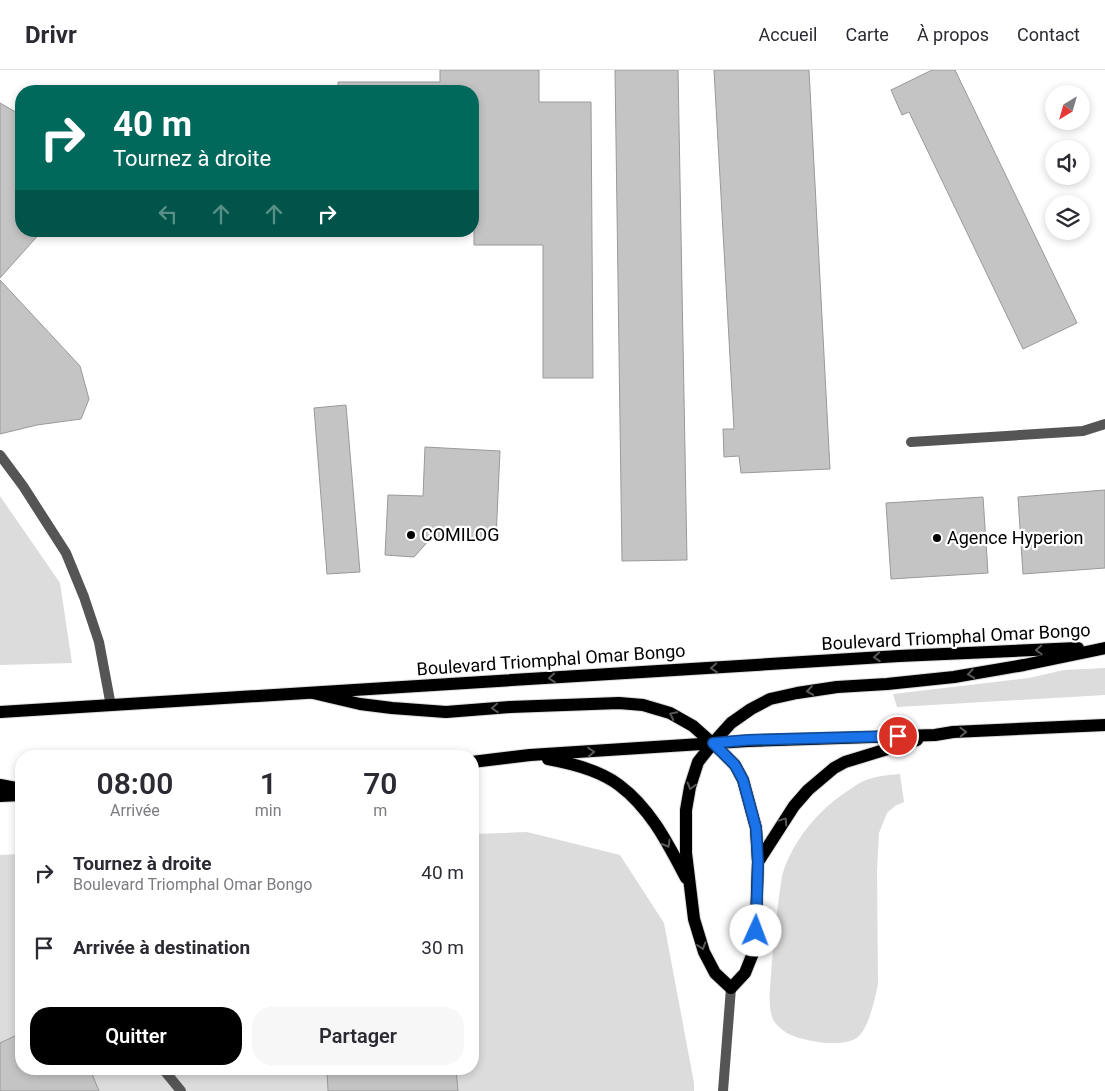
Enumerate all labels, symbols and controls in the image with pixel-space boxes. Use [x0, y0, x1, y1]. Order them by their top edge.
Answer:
text: Drivr [25, 21, 77, 49]
text: Accueil [759, 24, 817, 45]
text: Carte [845, 24, 889, 45]
text: À propos [917, 24, 989, 45]
text: Contact [1017, 24, 1080, 45]
north arrow [1045, 85, 1090, 130]
map controls [1045, 85, 1090, 240]
text: 40 m [113, 104, 192, 145]
icon: right [30, 105, 95, 170]
button: sound [1045, 140, 1090, 185]
text: Tournez à droite [113, 146, 271, 171]
button: layers [1045, 195, 1090, 240]
icon: left [154, 200, 182, 228]
icon: ahead [207, 200, 235, 228]
icon: ahead [260, 200, 288, 228]
icon: right [313, 200, 341, 228]
place label: COMILOG [421, 524, 499, 545]
place label: Agence Hyperion [947, 527, 1083, 548]
marker: COMILOG [405, 529, 417, 541]
marker: Agence Hyperion [931, 532, 943, 544]
street label: Boulevard Triomphal Omar Bongo [821, 619, 1091, 654]
street label: Boulevard Triomphal Omar Bongo [416, 640, 686, 679]
one-way arrow [1035, 644, 1043, 655]
one-way arrow [872, 652, 880, 663]
one-way arrow [710, 662, 718, 673]
one-way arrow [967, 668, 976, 678]
one-way arrow [548, 672, 556, 683]
one-way arrow [805, 686, 814, 696]
one-way arrow [491, 703, 499, 714]
one-way arrow [669, 711, 678, 721]
pin [877, 715, 919, 757]
icon: arrive [884, 722, 912, 750]
one-way arrow [959, 727, 967, 737]
one-way arrow [587, 746, 595, 757]
text: 08:00 [97, 766, 173, 801]
text: 1 [260, 766, 277, 801]
text: 70 [363, 766, 397, 801]
one-way arrow [686, 781, 697, 790]
text: Arrivée [110, 801, 160, 820]
text: min [255, 801, 282, 820]
text: m [373, 801, 387, 820]
one-way arrow [778, 817, 787, 827]
one-way arrow [661, 839, 671, 848]
text: Tournez à droite [73, 852, 212, 875]
icon: right [30, 859, 58, 887]
text: 40 m [421, 861, 464, 884]
text: Boulevard Triomphal Omar Bongo [73, 875, 312, 894]
position arrow [729, 904, 781, 956]
icon: arrive [30, 934, 58, 962]
text: Arrivée à destination [73, 936, 250, 959]
text: 30 m [421, 936, 464, 959]
one-way arrow [697, 941, 707, 950]
button: Quitter [30, 1007, 242, 1065]
button: Partager [252, 1007, 464, 1065]

